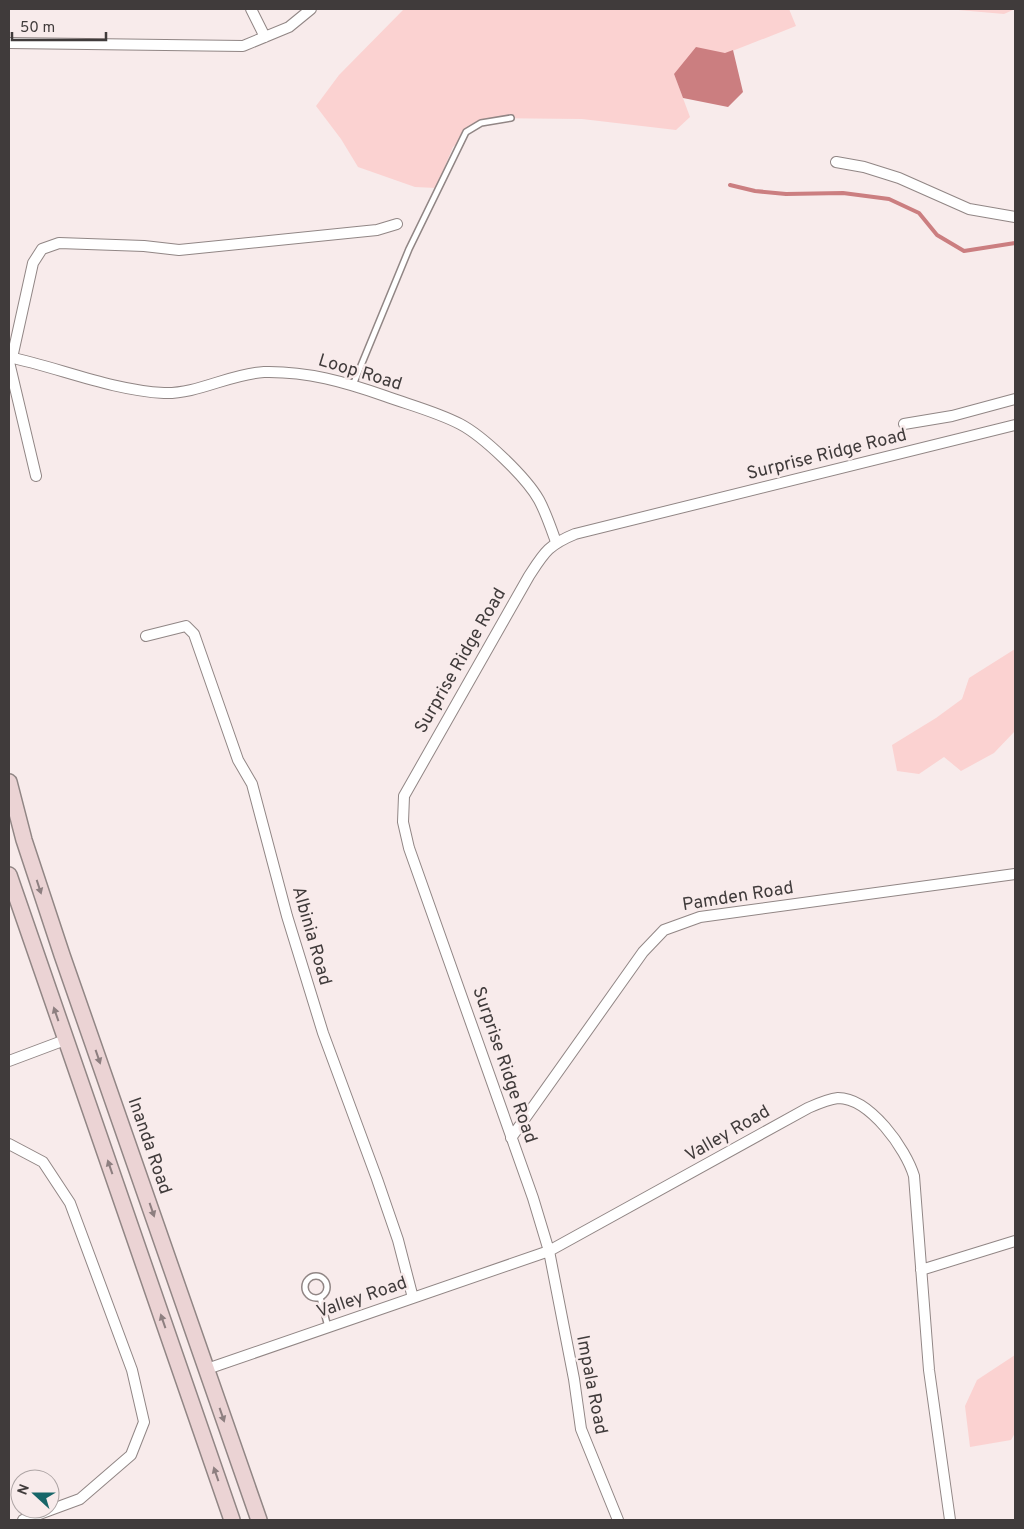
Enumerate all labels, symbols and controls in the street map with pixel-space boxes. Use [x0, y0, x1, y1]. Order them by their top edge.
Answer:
scale bar [12, 10, 106, 42]
text: 50 m [20, 19, 55, 38]
street label: Loop Road [315, 349, 405, 397]
street label: Surprise Ridge Road [745, 424, 909, 486]
street label: Surprise Ridge Road [410, 584, 512, 738]
street label: Pamden Road [681, 877, 795, 917]
one-way arrow [36, 879, 43, 894]
street label: Albinia Road [286, 884, 336, 988]
street label: Surprise Ridge Road [466, 984, 542, 1146]
one-way arrow [52, 1006, 59, 1021]
one-way arrow [95, 1049, 102, 1064]
street label: Inanda Road [122, 1095, 176, 1197]
street label: Valley Road [681, 1101, 775, 1167]
one-way arrow [106, 1159, 114, 1174]
one-way arrow [148, 1203, 156, 1218]
street label: Valley Road [314, 1272, 410, 1324]
one-way arrow [159, 1313, 166, 1328]
street label: Impala Road [570, 1333, 612, 1437]
one-way arrow [218, 1408, 226, 1423]
one-way arrow [212, 1466, 220, 1481]
north arrow [10, 1469, 60, 1519]
text: N [15, 1482, 34, 1498]

